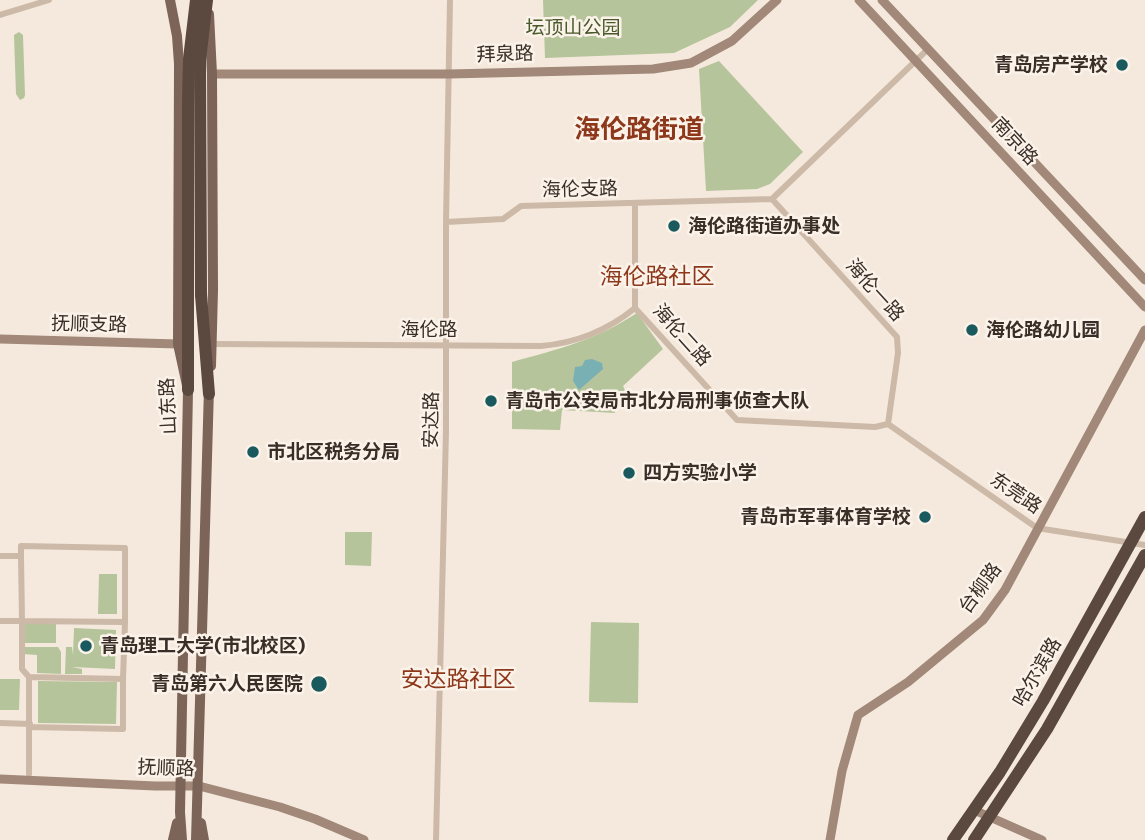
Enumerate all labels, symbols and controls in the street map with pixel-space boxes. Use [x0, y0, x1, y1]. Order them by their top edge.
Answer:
park label: 坛顶山公园 [526, 17, 620, 39]
street label: 拜泉路 [476, 42, 534, 66]
place label: 青岛房产学校 [994, 54, 1108, 76]
marker: 青岛房产学校 [1114, 57, 1130, 73]
street label: 南京路 [987, 112, 1043, 170]
district label: 海伦路街道 [574, 113, 704, 145]
street label: 海伦支路 [542, 177, 618, 201]
place label: 海伦路街道办事处 [688, 215, 840, 237]
marker: 海伦路街道办事处 [666, 218, 682, 234]
street label: 海伦一路 [841, 254, 909, 326]
district label: 海伦路社区 [600, 262, 714, 290]
street label: 海伦二路 [648, 299, 716, 371]
street label: 抚顺支路 [51, 312, 127, 336]
street label: 海伦路 [401, 319, 457, 341]
place label: 海伦路幼儿园 [986, 319, 1100, 341]
marker: 海伦路幼儿园 [964, 322, 980, 338]
street label: 山东路 [155, 377, 181, 435]
place label: 青岛市公安局市北分局刑事侦查大队 [505, 390, 809, 412]
street label: 安达路 [419, 391, 443, 449]
marker: 青岛市公安局市北分局刑事侦查大队 [483, 393, 499, 409]
place label: 市北区税务分局 [267, 441, 400, 463]
marker: 市北区税务分局 [245, 444, 261, 460]
place label: 四方实验小学 [643, 462, 757, 484]
marker: 四方实验小学 [621, 465, 637, 481]
street label: 东莞路 [986, 468, 1046, 518]
place label: 青岛市军事体育学校 [740, 506, 911, 528]
marker: 青岛市军事体育学校 [917, 509, 933, 525]
street label: 台柳路 [954, 558, 1006, 618]
street label: 哈尔滨路 [1008, 633, 1066, 711]
place label: 青岛理工大学(市北校区) [100, 635, 306, 657]
marker: 青岛理工大学(市北校区) [78, 638, 94, 654]
district label: 安达路社区 [401, 665, 515, 693]
place label: 青岛第六人民医院 [151, 673, 303, 695]
marker: 青岛第六人民医院 [309, 674, 329, 694]
street label: 抚顺路 [137, 756, 195, 780]

